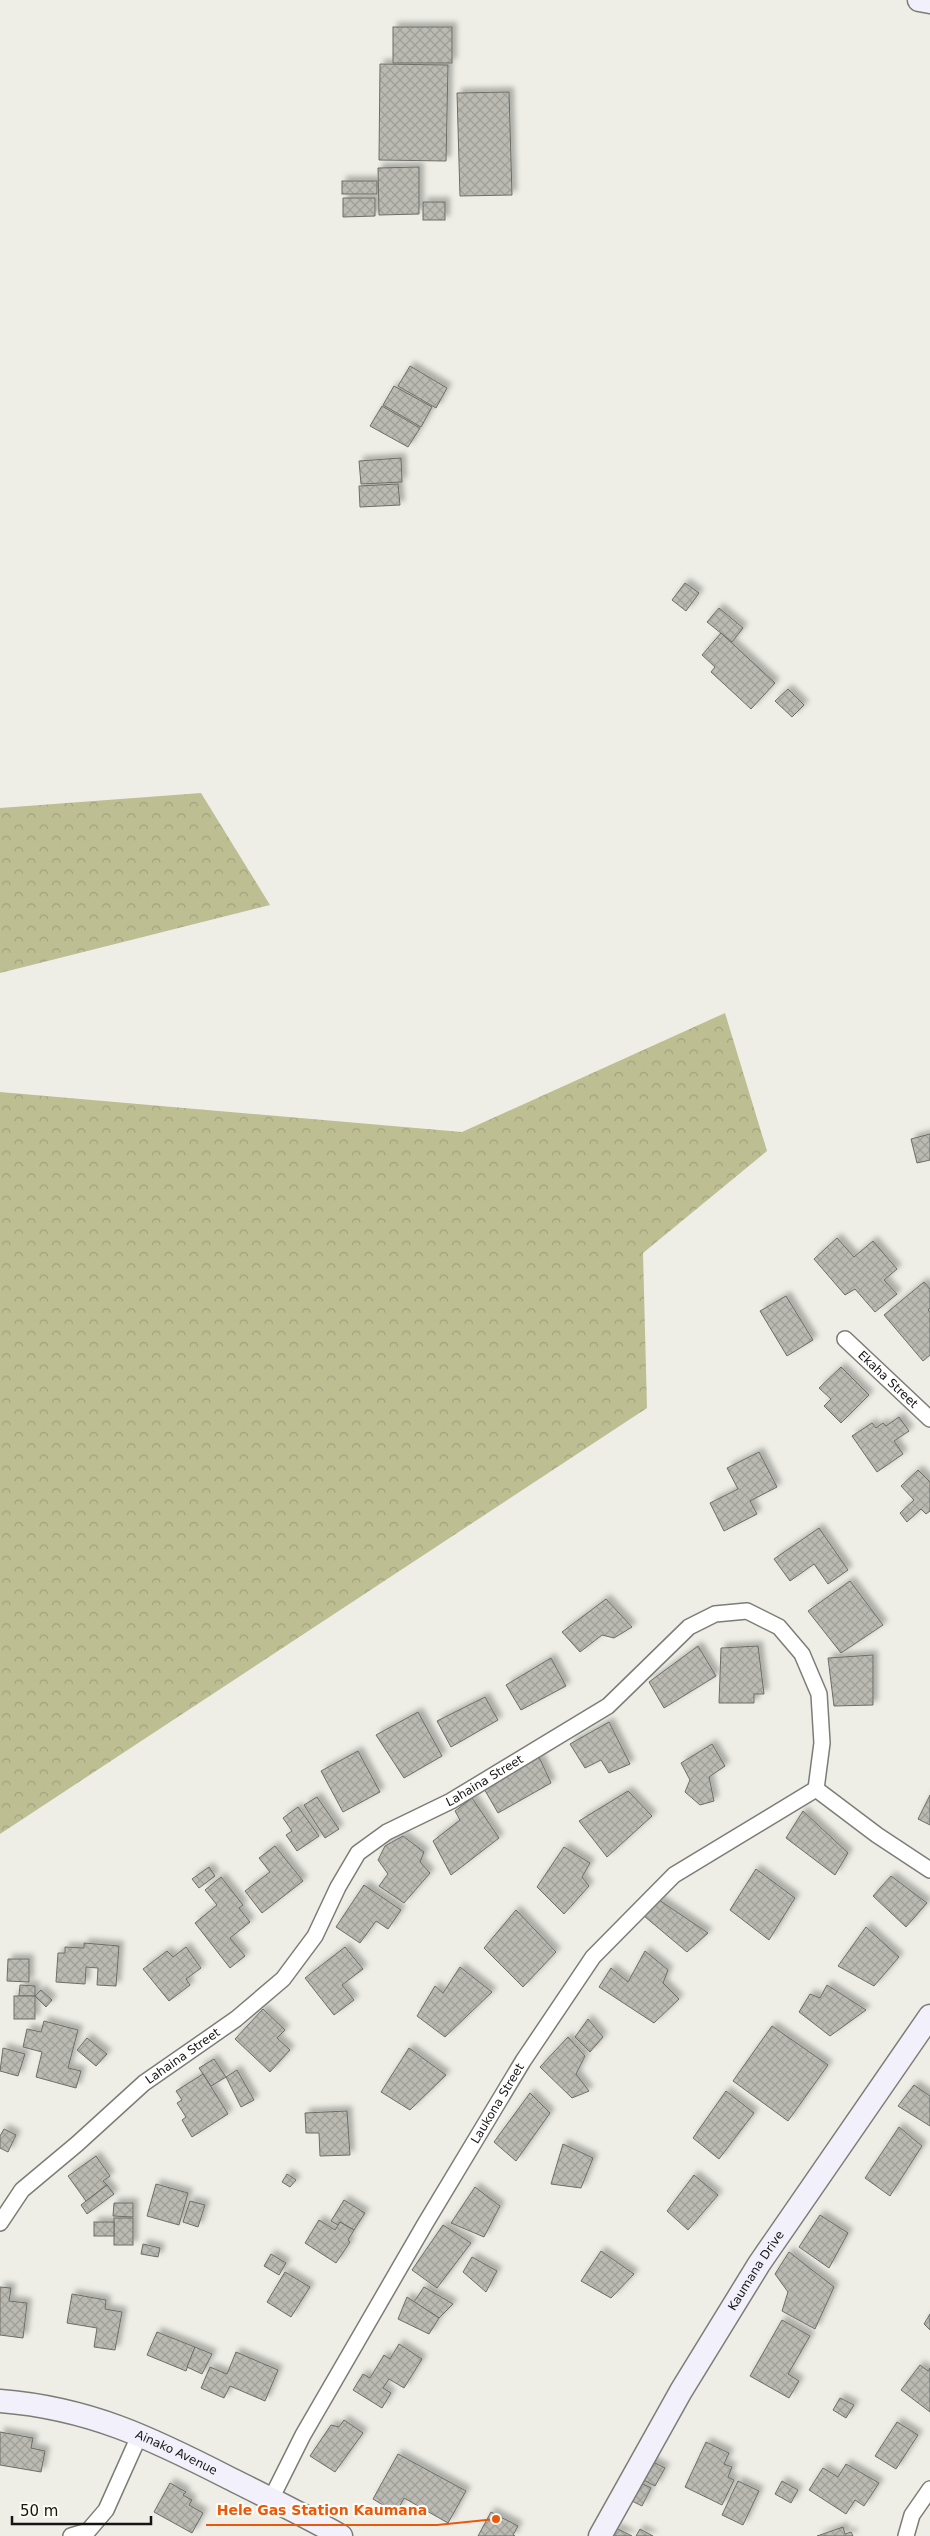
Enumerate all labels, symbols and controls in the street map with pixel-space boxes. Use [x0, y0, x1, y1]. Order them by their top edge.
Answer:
street label: Ekaha Street [855, 1348, 921, 1411]
street label: Lahaina Street [444, 1752, 526, 1809]
street label: Lahaina Street [143, 2025, 223, 2087]
street label: Laukona Street [468, 2061, 527, 2146]
street label: Kaumana Drive [725, 2228, 787, 2313]
street label: Ainako Avenue [133, 2427, 220, 2478]
scale bar [12, 2494, 151, 2526]
callout: Hele Gas Station Kaumana [206, 2496, 437, 2525]
text: 50 m [20, 2502, 58, 2520]
text: Hele Gas Station Kaumana [217, 2502, 427, 2518]

